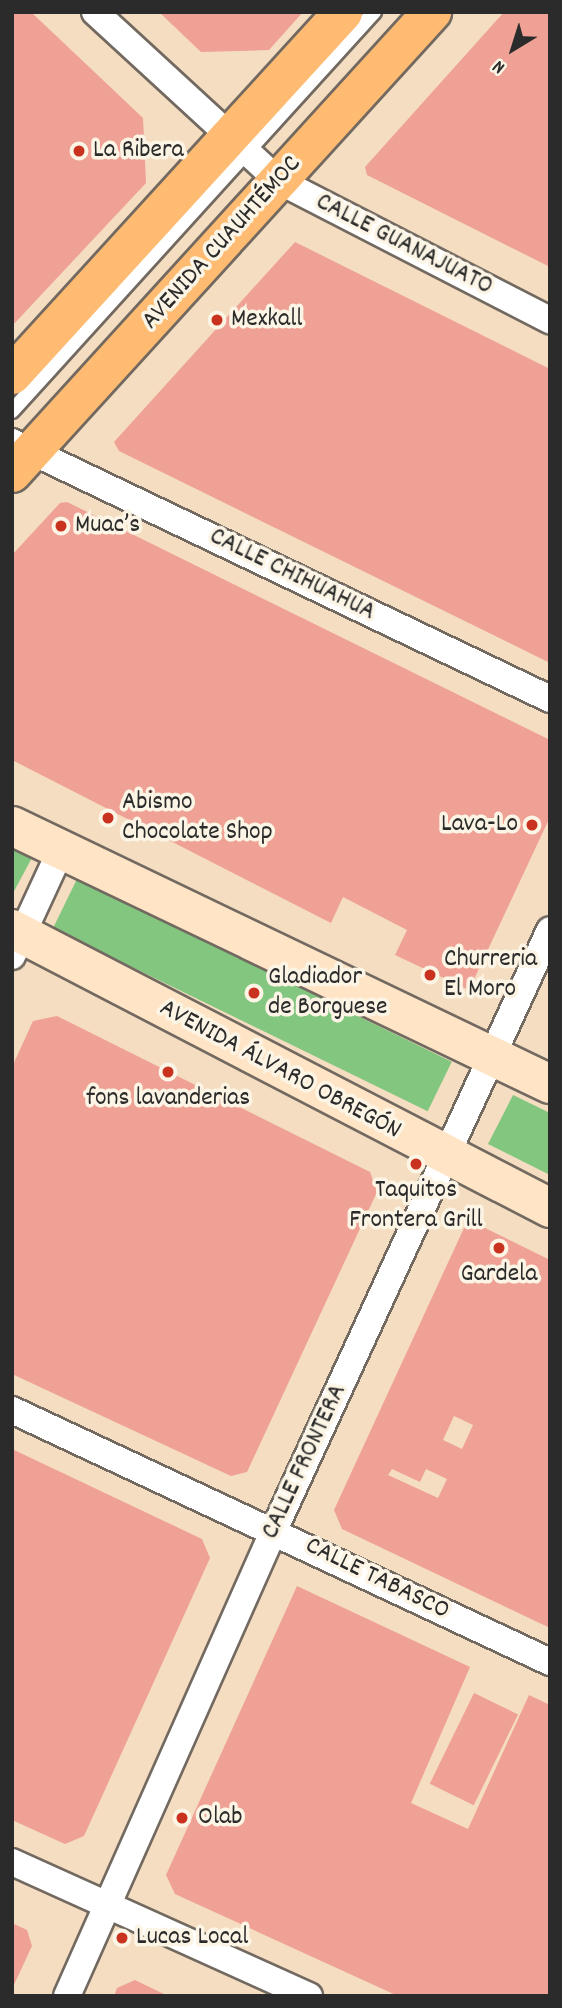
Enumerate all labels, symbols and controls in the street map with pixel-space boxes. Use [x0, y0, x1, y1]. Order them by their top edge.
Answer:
north arrow [478, 14, 548, 84]
text: N [488, 52, 512, 79]
place label: La Ribera [93, 135, 184, 167]
marker: La Ribera [71, 143, 87, 159]
street label: AVENIDA CUAUHTÉMOC [136, 149, 308, 337]
street label: CALLE GUANAJUATO [310, 187, 498, 303]
place label: Mexkall [231, 304, 303, 336]
marker: Mexkall [209, 312, 225, 328]
place label: Muac’s [75, 510, 140, 542]
marker: Muac’s [53, 518, 69, 534]
street label: CALLE CHIHUAHUA [204, 521, 380, 629]
place label: Abismo Chocolate Shop [122, 787, 273, 848]
place label: Lava-Lo [441, 809, 518, 841]
marker: Abismo Chocolate Shop [100, 810, 116, 826]
marker: Lava-Lo [524, 817, 540, 833]
place label: Churreria El Moro [444, 944, 537, 1006]
place label: Gladiador de Borguese [268, 962, 388, 1024]
marker: Churreria El Moro [422, 967, 438, 983]
marker: Gladiador de Borguese [246, 985, 262, 1001]
street label: AVENIDA ÁLVARO OBREGÓN [154, 993, 406, 1147]
marker: fons lavanderias [160, 1064, 176, 1080]
place label: fons lavanderias [86, 1083, 250, 1115]
marker: Taquitos Frontera Grill [408, 1156, 424, 1172]
place label: Taquitos Frontera Grill [349, 1175, 483, 1236]
marker: Gardela [491, 1240, 507, 1256]
place label: Gardela [461, 1259, 537, 1291]
street label: CALLE FRONTERA [256, 1380, 354, 1544]
street label: CALLE TABASCO [300, 1531, 454, 1627]
place label: Olab [198, 1802, 243, 1834]
marker: Olab [172, 1808, 192, 1828]
place label: Lucas Local [136, 1922, 248, 1954]
marker: Lucas Local [114, 1930, 130, 1946]

